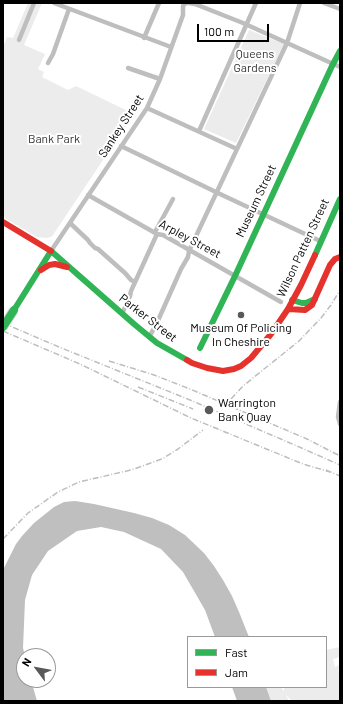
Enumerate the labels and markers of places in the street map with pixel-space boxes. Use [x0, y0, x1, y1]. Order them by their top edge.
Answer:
marker: Museum Of Policing In Cheshire [236, 310, 246, 320]
place label: Museum Of Policing In Cheshire [190, 321, 292, 349]
place label: Warrington Bank Quay [218, 396, 276, 424]
marker: Warrington Bank Quay [203, 404, 215, 416]

